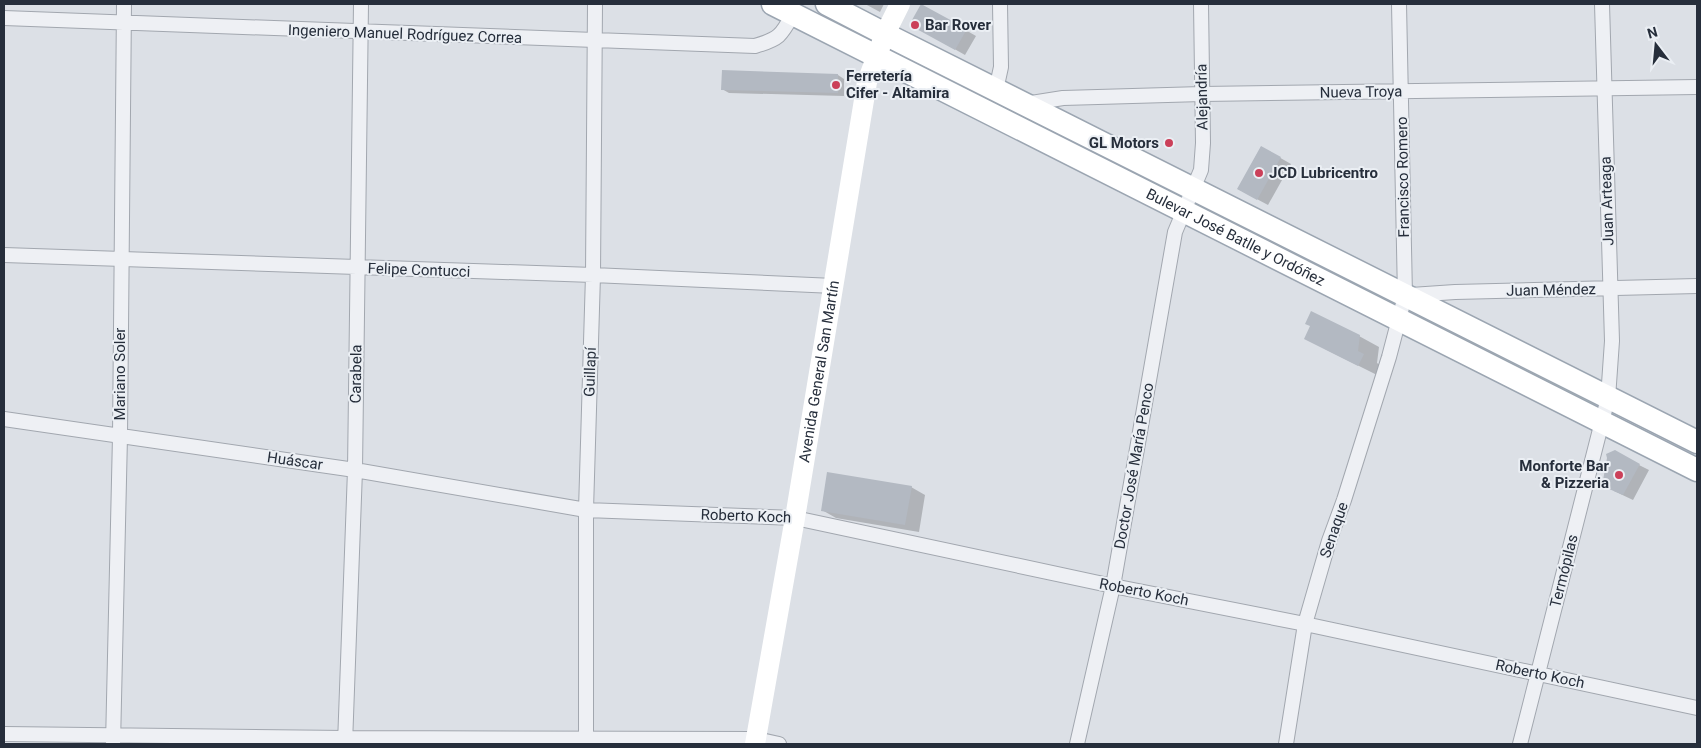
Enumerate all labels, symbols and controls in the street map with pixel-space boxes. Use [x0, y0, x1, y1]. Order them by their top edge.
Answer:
place label: Bar Rover [925, 16, 991, 34]
marker: Bar Rover [909, 19, 921, 31]
north arrow [1631, 20, 1681, 70]
street label: Ingeniero Manuel Rodríguez Correa [288, 21, 522, 47]
text: N [1645, 23, 1659, 42]
street label: Alejandría [1192, 63, 1212, 131]
place label: Ferretería Cifer - Altamira [846, 67, 949, 102]
marker: Ferretería Cifer - Altamira [830, 79, 842, 91]
street label: Nueva Troya [1320, 82, 1402, 102]
street label: Francisco Romero [1393, 116, 1413, 238]
place label: GL Motors [1089, 134, 1159, 152]
marker: GL Motors [1163, 137, 1175, 149]
street label: Juan Arteaga [1596, 156, 1618, 246]
place label: JCD Lubricentro [1269, 164, 1378, 182]
marker: JCD Lubricentro [1253, 167, 1265, 179]
street label: Bulevar José Batlle y Ordóñez [1143, 185, 1328, 290]
street label: Felipe Contucci [367, 259, 471, 281]
street label: Avenida General San Martín [795, 279, 843, 464]
street label: Juan Méndez [1506, 280, 1596, 300]
street label: Mariano Soler [111, 328, 129, 420]
street label: Carabela [346, 344, 366, 404]
street label: Guillapí [580, 346, 600, 397]
street label: Doctor José María Penco [1111, 381, 1157, 551]
street label: Huáscar [266, 448, 324, 474]
place label: Monforte Bar & Pizzeria [1519, 457, 1610, 492]
marker: Monforte Bar & Pizzeria [1613, 469, 1625, 481]
street label: Senaque [1316, 500, 1352, 560]
street label: Roberto Koch [700, 505, 792, 527]
street label: Termópilas [1546, 533, 1582, 609]
street label: Roberto Koch [1098, 575, 1190, 609]
street label: Roberto Koch [1494, 656, 1586, 692]

